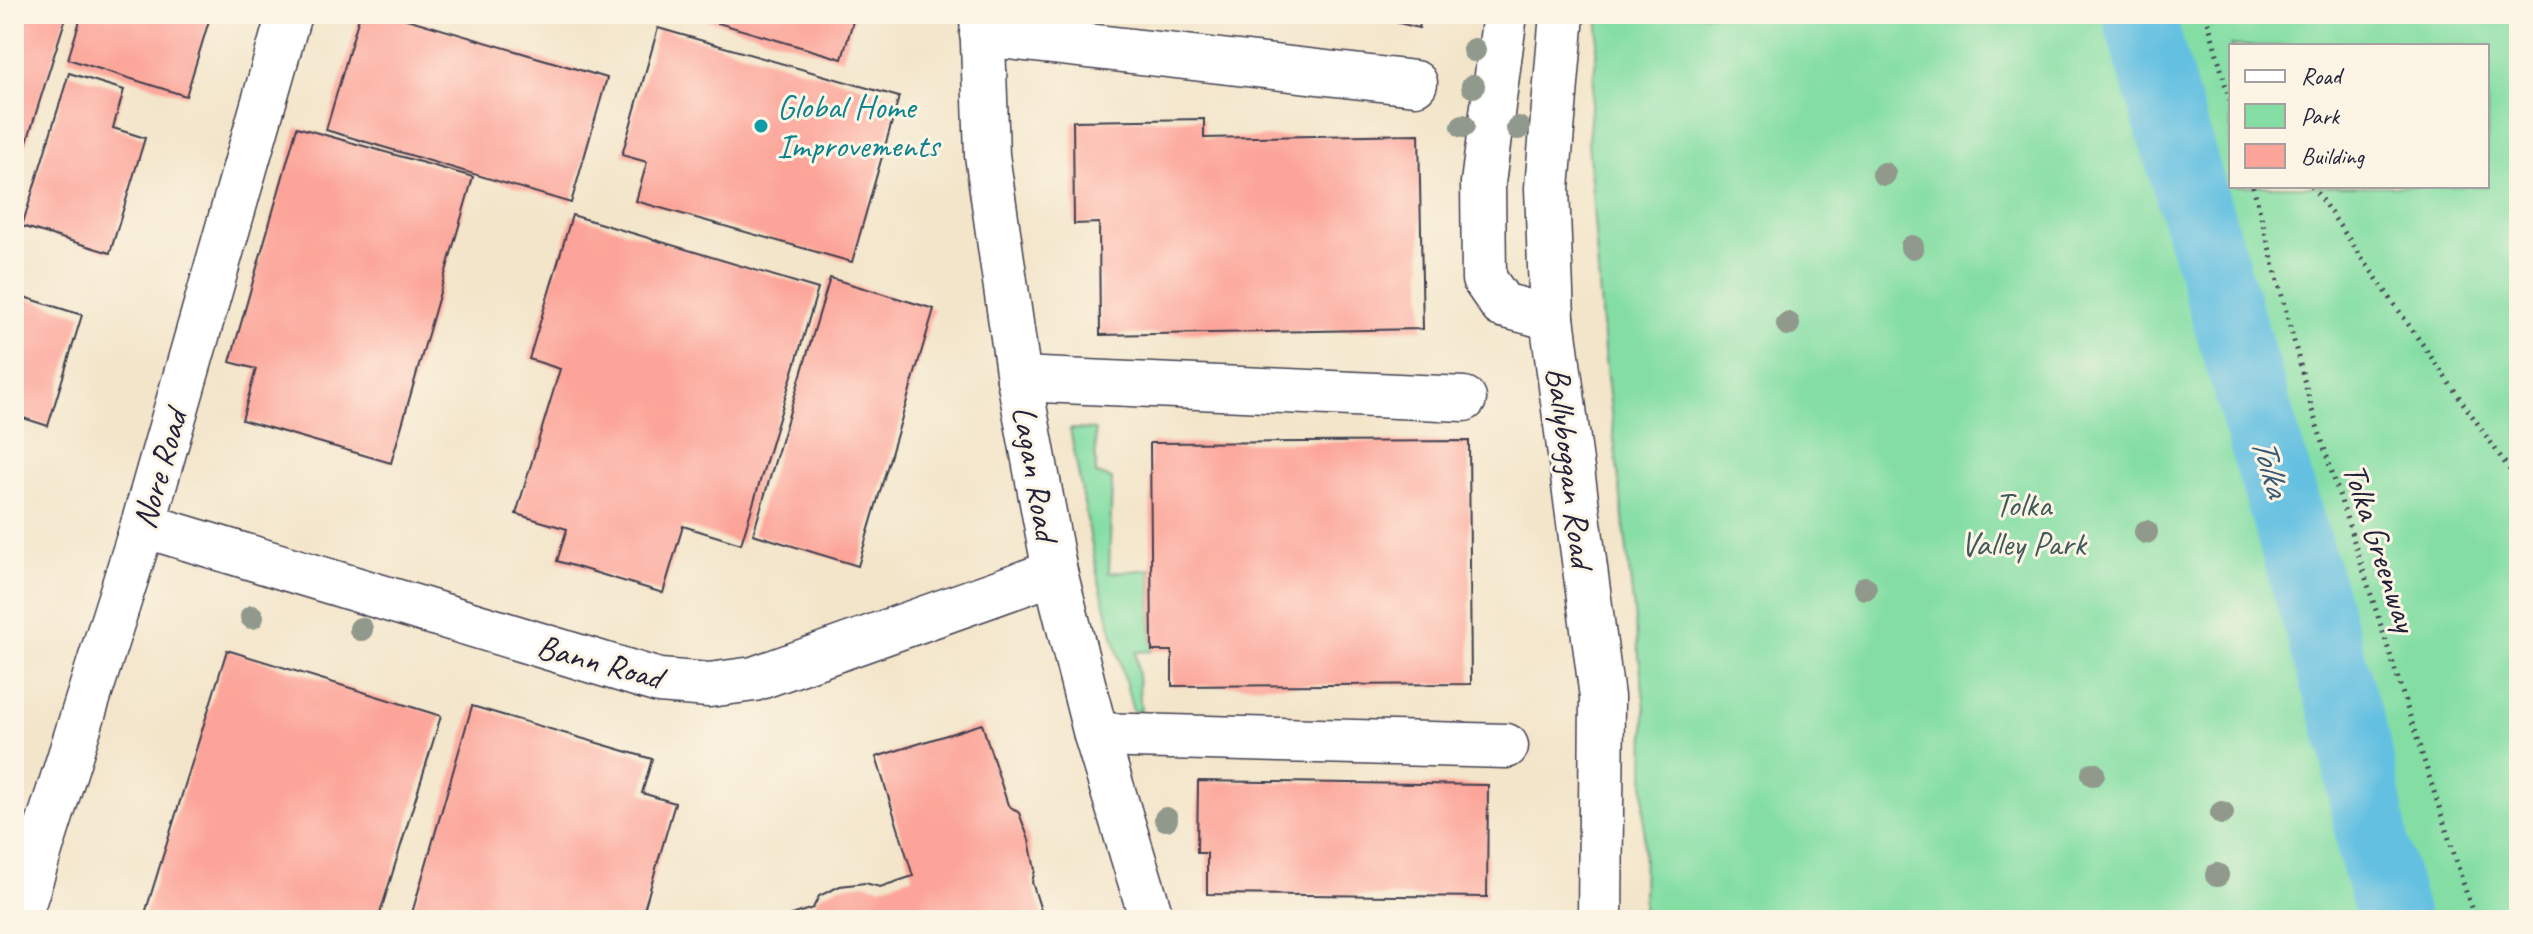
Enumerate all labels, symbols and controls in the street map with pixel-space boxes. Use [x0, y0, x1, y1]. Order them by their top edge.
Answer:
legend [2229, 44, 2489, 188]
text: Road [2301, 61, 2345, 91]
place label: Global Home Improvements [777, 85, 942, 167]
text: Park [2301, 101, 2341, 131]
marker: Global Home Improvements [752, 117, 770, 135]
text: Building [2301, 141, 2366, 171]
street label: Ballyboggan Road [1537, 365, 1605, 575]
street label: Nore Road [122, 400, 198, 533]
street label: Lagan Road [1003, 403, 1069, 548]
water label: Tolka [2241, 431, 2302, 505]
street label: Tolka Greenway [2333, 458, 2429, 640]
park label: Tolka Valley Park [1960, 483, 2088, 565]
street label: Bann Road [533, 624, 672, 700]

